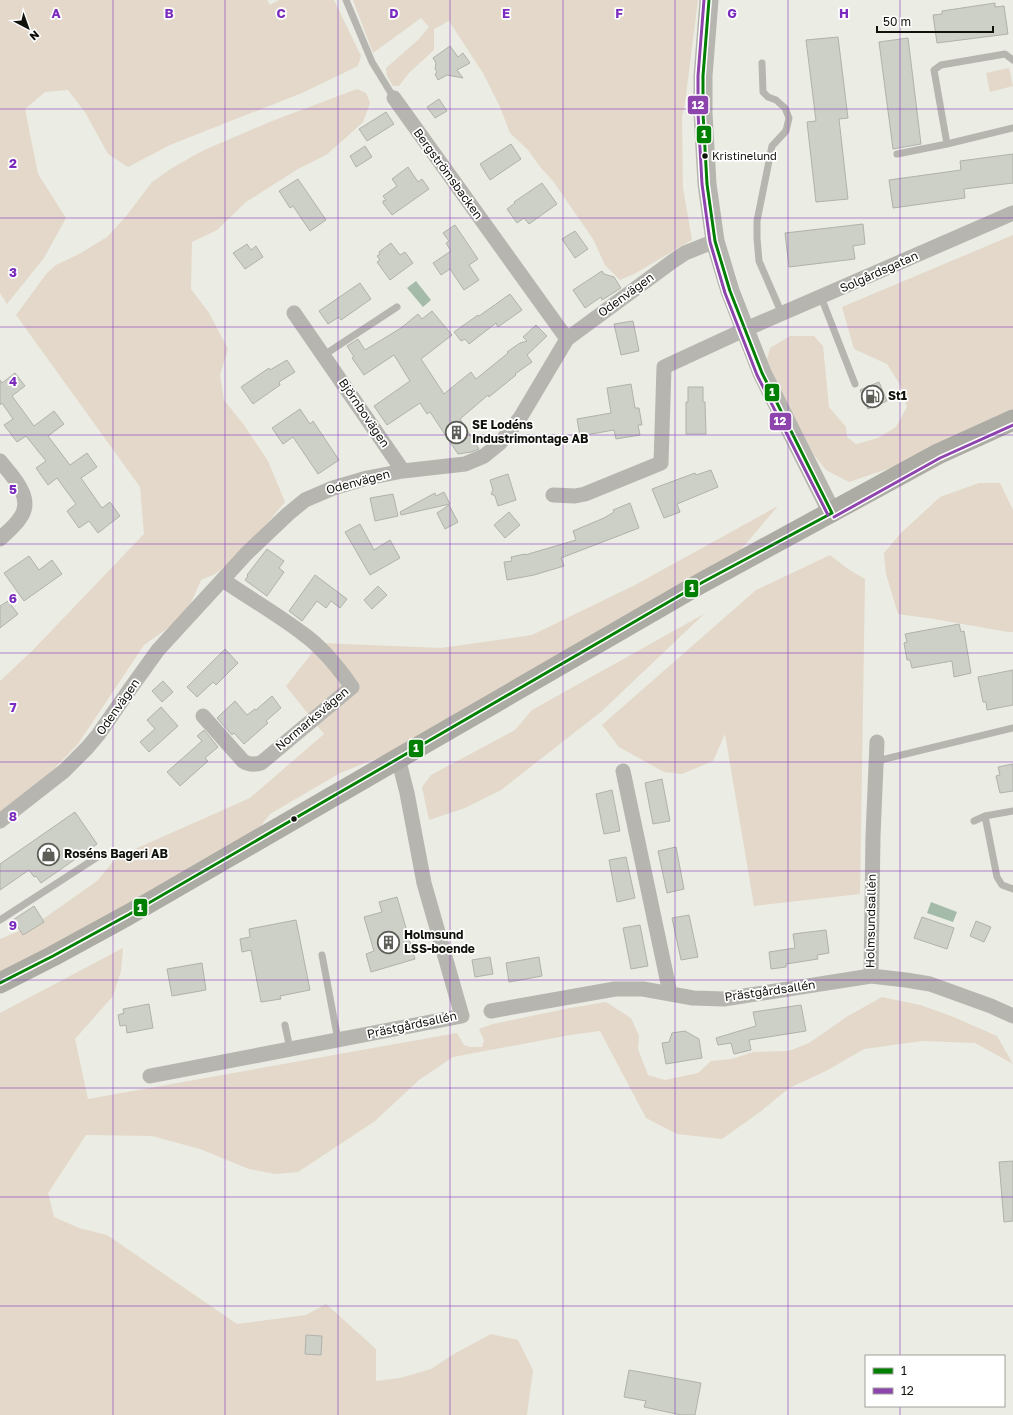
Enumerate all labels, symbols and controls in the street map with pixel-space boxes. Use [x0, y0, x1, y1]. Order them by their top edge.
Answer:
text: A [51, 5, 61, 21]
text: B [164, 5, 174, 21]
text: C [276, 5, 286, 21]
text: D [389, 5, 399, 21]
text: E [502, 5, 510, 21]
text: F [615, 5, 623, 21]
text: G [727, 5, 737, 21]
text: H [839, 5, 849, 21]
north arrow [8, 8, 48, 48]
scale bar [877, 8, 993, 34]
text: 50 m [883, 14, 911, 29]
text: N [27, 28, 42, 44]
line badge: 12 [687, 95, 709, 115]
text: 12 [692, 98, 704, 111]
street label: Bergströmsbacken [410, 125, 486, 222]
line badge: 1 [696, 125, 712, 144]
text: 1 [701, 127, 707, 140]
place label: Kristinelund [712, 149, 777, 162]
marker: Kristinelund [700, 151, 710, 161]
text: 2 [9, 155, 17, 171]
street label: Solgårdsgatan [837, 248, 920, 295]
text: 3 [9, 264, 17, 280]
street label: Odenvägen [595, 269, 657, 320]
text: 4 [9, 373, 17, 389]
street label: Björnbovägen [336, 375, 393, 450]
line badge: 1 [764, 383, 780, 402]
fuel station icon: St1 [860, 383, 886, 409]
text: 1 [769, 385, 775, 398]
place label: St1 [888, 388, 907, 403]
line badge: 12 [769, 412, 792, 431]
text: 12 [774, 414, 786, 427]
place label: SE Lodéns Industrimontage AB [472, 417, 589, 446]
building icon: SE Lodéns Industrimontage AB [443, 419, 469, 445]
street label: Odenvägen [324, 466, 391, 497]
text: 5 [9, 481, 17, 497]
line badge: 1 [684, 579, 699, 598]
text: 1 [689, 581, 695, 594]
text: 6 [9, 590, 17, 606]
street label: Odenvägen [93, 676, 142, 738]
street label: Normarksvägen [272, 684, 351, 754]
text: 7 [9, 699, 17, 715]
line badge: 1 [408, 739, 424, 758]
text: 1 [413, 741, 419, 754]
text: 8 [9, 808, 17, 824]
unlabelled marker [289, 814, 299, 824]
shop icon: Roséns Bageri AB [36, 841, 62, 867]
place label: Roséns Bageri AB [64, 846, 169, 861]
street label: Holmsundsallén [862, 874, 879, 968]
line badge: 1 [133, 898, 148, 917]
text: 1 [137, 901, 143, 914]
text: 9 [9, 917, 17, 933]
place label: Holmsund LSS-boende [404, 927, 475, 956]
building icon: Holmsund LSS-boende [376, 929, 402, 955]
street label: Prästgårdsallén [724, 977, 816, 1004]
street label: Prästgårdsallén [366, 1008, 458, 1041]
legend [865, 1355, 1005, 1407]
text: 1 [901, 1363, 907, 1378]
text: 12 [901, 1383, 914, 1398]

